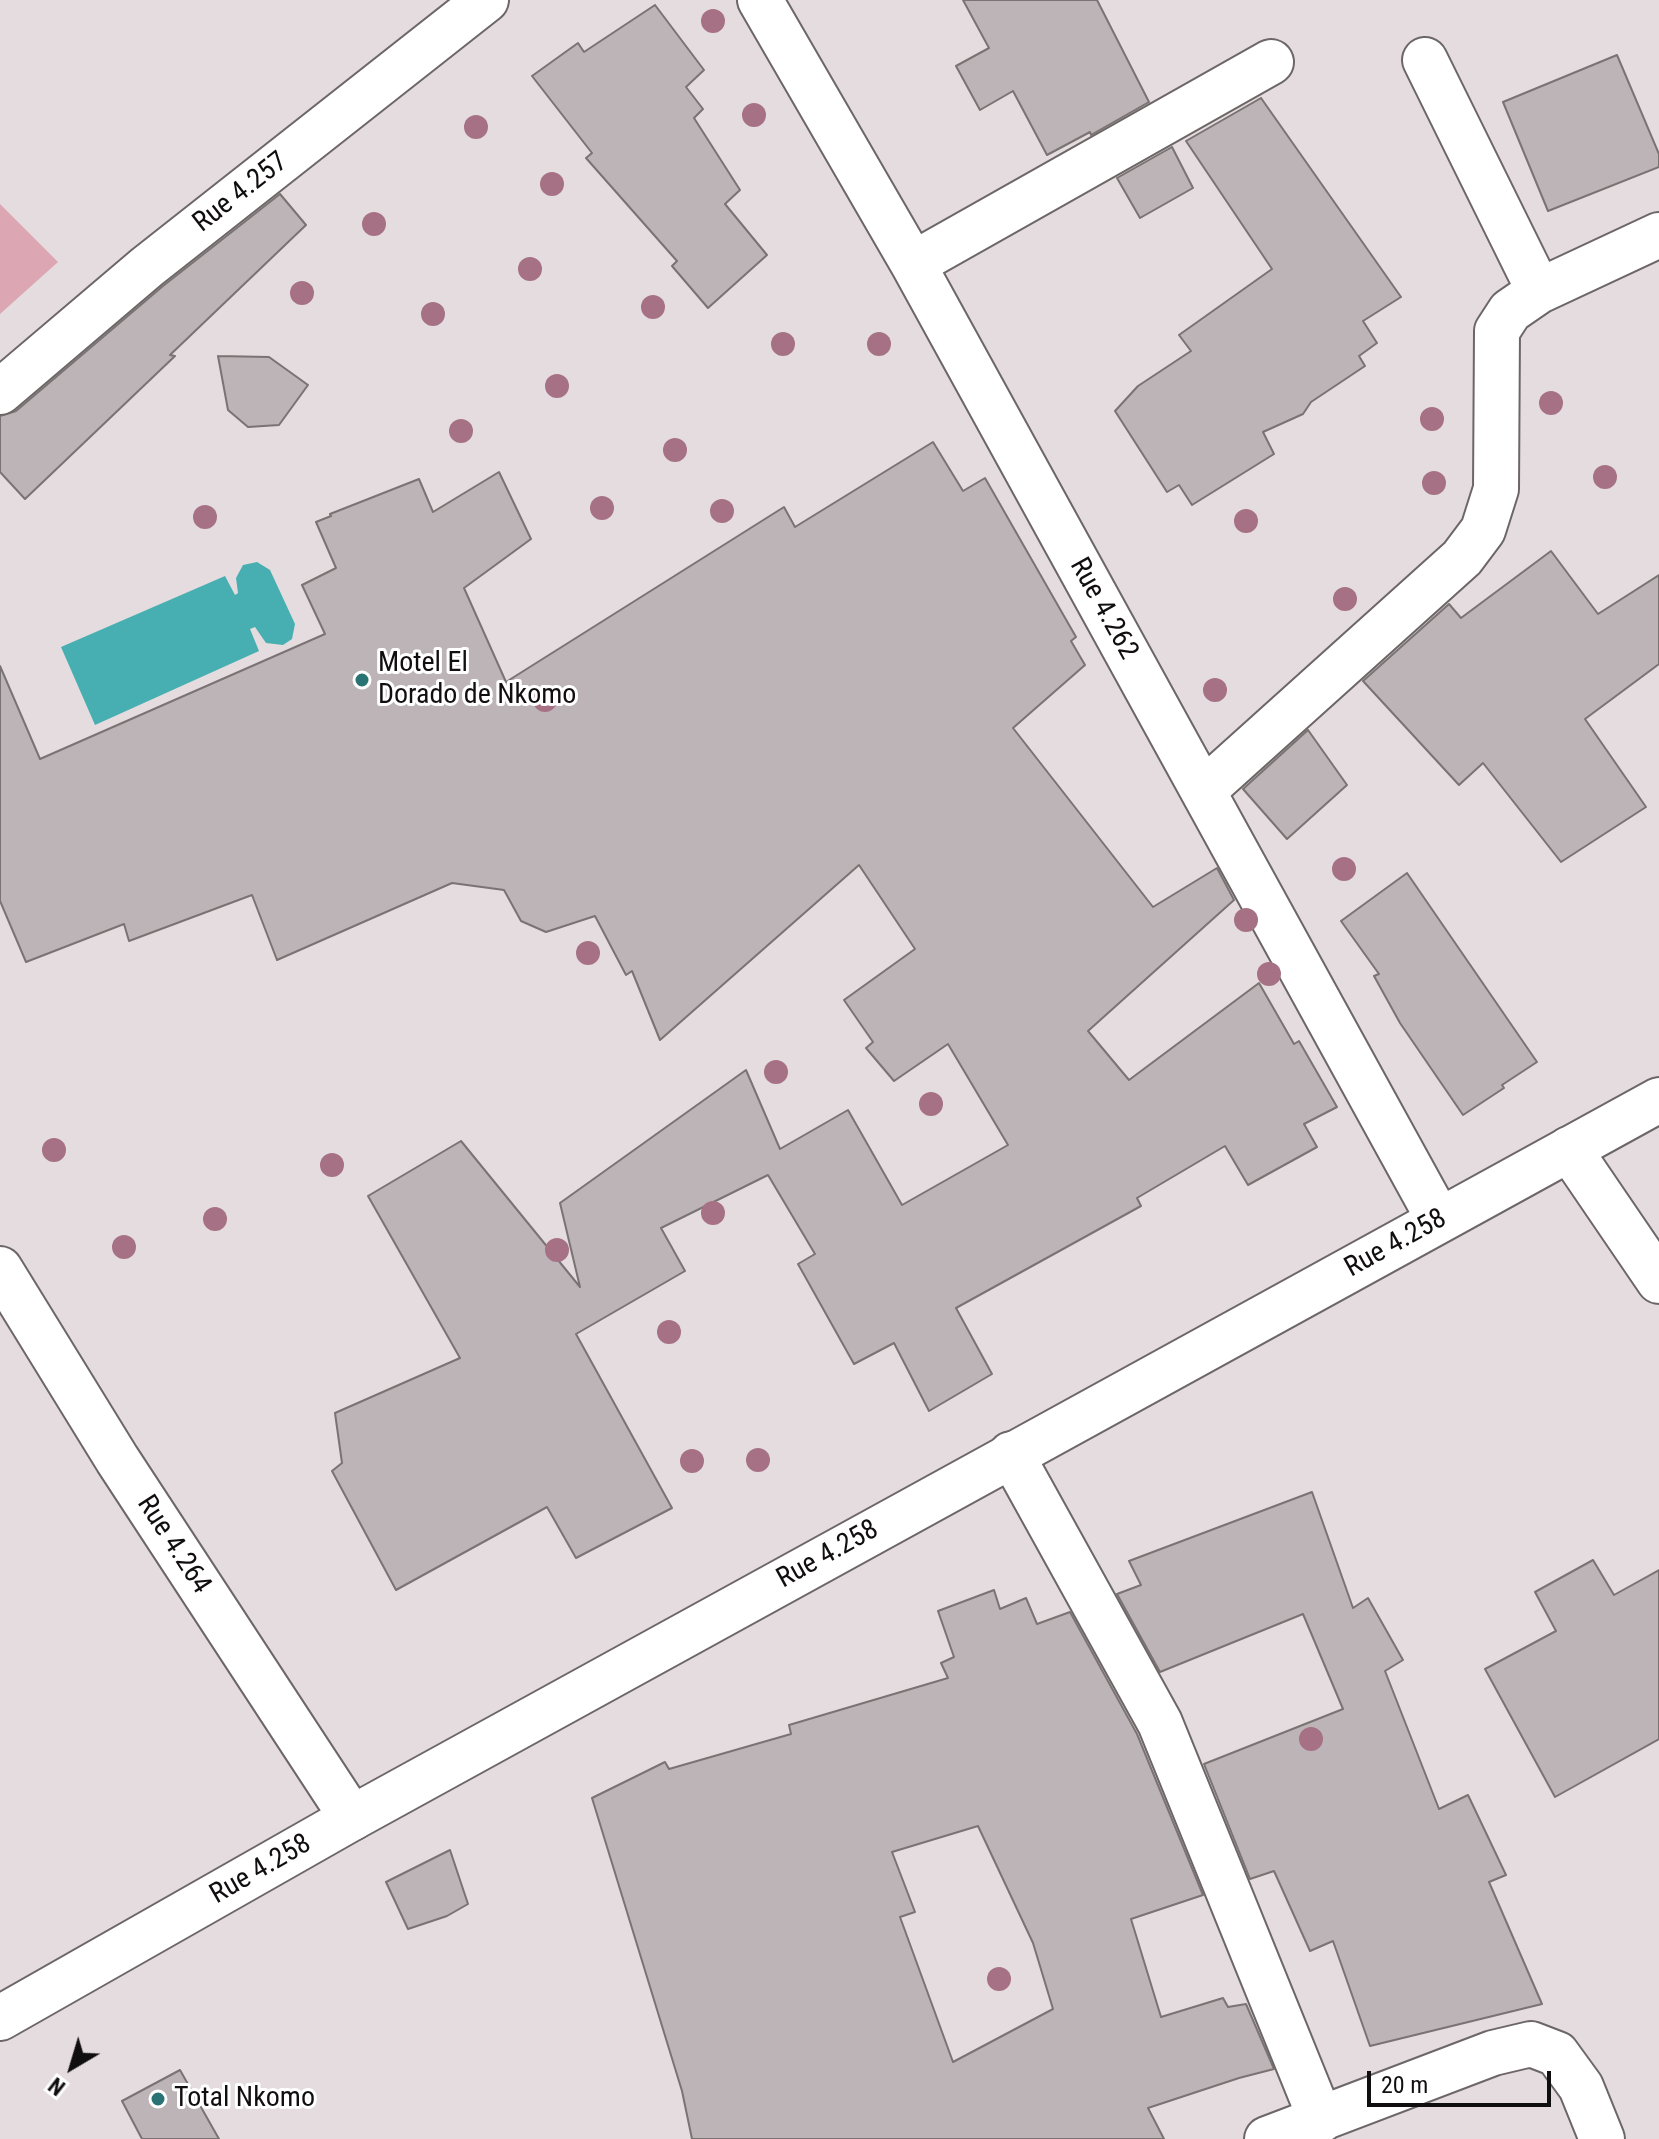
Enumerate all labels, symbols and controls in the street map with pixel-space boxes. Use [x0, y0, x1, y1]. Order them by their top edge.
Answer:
street label: Rue 4.257 [187, 146, 295, 240]
street label: Rue 4.262 [1061, 552, 1145, 666]
place label: Motel El Dorado de Nkomo [378, 647, 576, 713]
marker: Motel El Dorado de Nkomo [353, 671, 371, 689]
street label: Rue 4.258 [1339, 1202, 1453, 1286]
street label: Rue 4.264 [129, 1489, 217, 1601]
street label: Rue 4.258 [771, 1513, 885, 1597]
street label: Rue 4.258 [205, 1828, 317, 1912]
north arrow [32, 2027, 112, 2107]
scale bar [1371, 2055, 1555, 2105]
text: 20 m [1381, 2071, 1428, 2099]
text: N [44, 2072, 70, 2100]
place label: Total Nkomo [174, 2082, 315, 2116]
marker: Total Nkomo [149, 2090, 167, 2108]

